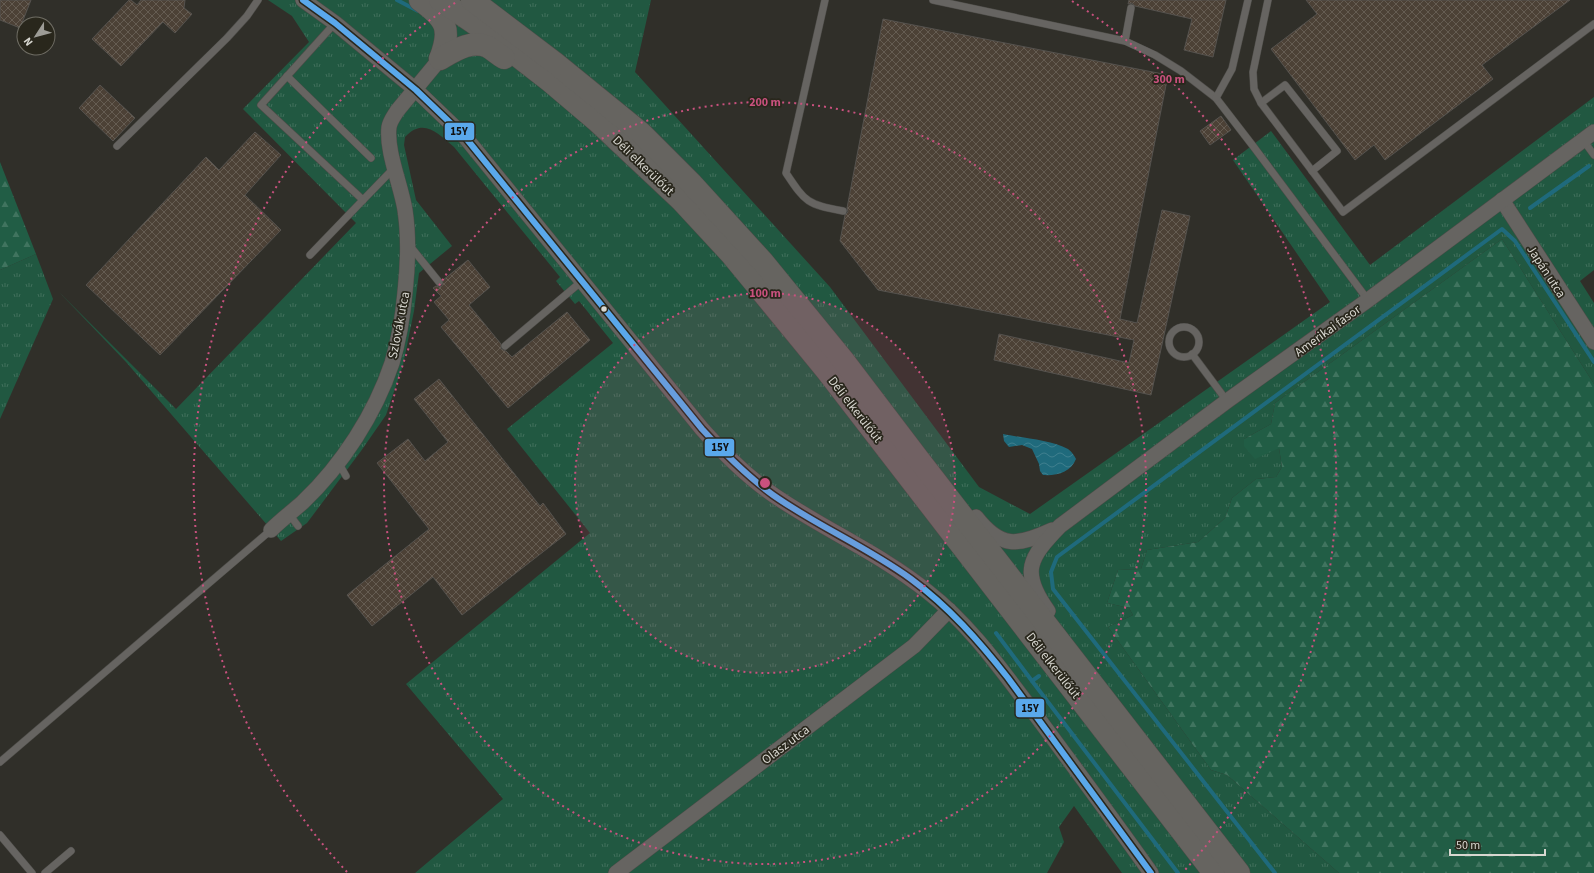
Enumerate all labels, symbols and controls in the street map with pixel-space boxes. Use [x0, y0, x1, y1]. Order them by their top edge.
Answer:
north arrow [16, 16, 56, 56]
text: N [20, 34, 37, 49]
text: 300 m [1153, 71, 1185, 88]
text: 200 m [749, 94, 781, 111]
line badge: 15Y [444, 122, 475, 141]
text: 15Y [450, 124, 468, 139]
street label: Déli elkerülőút [608, 132, 679, 200]
street label: Japán utca [1522, 242, 1570, 301]
text: 100 m [749, 285, 781, 302]
street label: Szlovák utca [384, 290, 414, 360]
street label: Amerikai fasor [1291, 300, 1365, 361]
unlabelled marker [599, 304, 609, 314]
street label: Déli elkerülőút [824, 373, 887, 447]
line badge: 15Y [704, 438, 735, 457]
text: 15Y [711, 440, 729, 455]
centre of rings [758, 476, 772, 490]
street label: Déli elkerülőút [1022, 629, 1085, 703]
line badge: 15Y [1015, 698, 1045, 718]
text: 15Y [1021, 701, 1039, 716]
street label: Olasz utca [758, 721, 813, 769]
scale bar [1450, 831, 1545, 857]
text: 50 m [1456, 837, 1480, 854]

